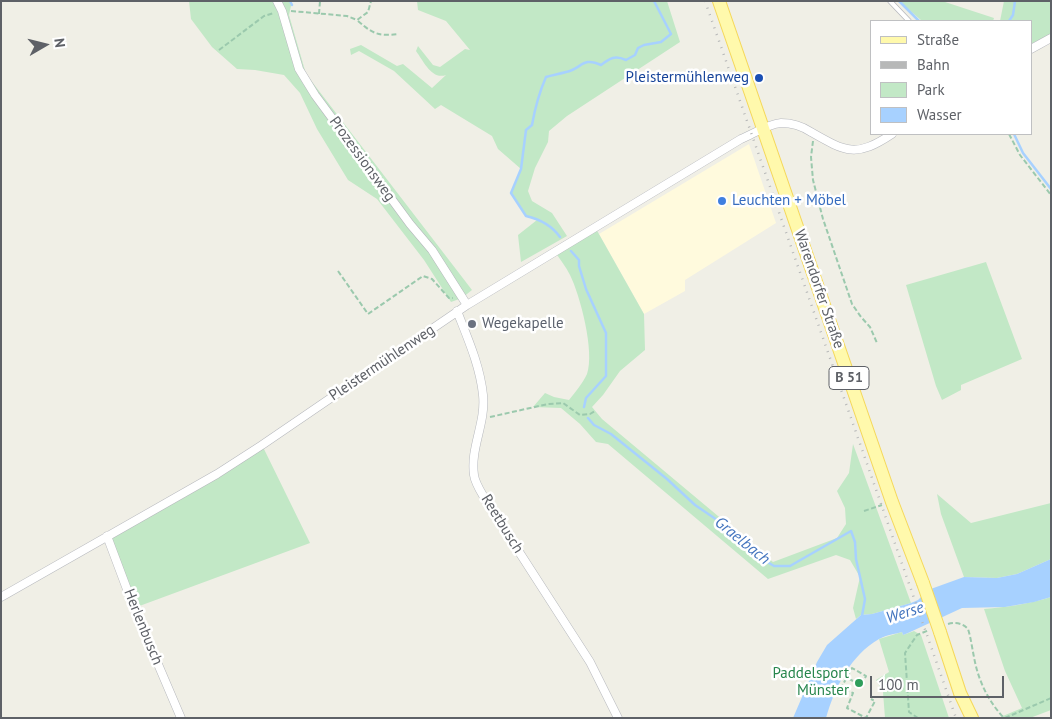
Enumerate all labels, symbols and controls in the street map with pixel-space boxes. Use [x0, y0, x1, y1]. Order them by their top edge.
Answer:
north arrow [20, 20, 70, 70]
legend [870, 20, 1032, 135]
text: Straße [917, 30, 959, 49]
text: N [50, 37, 69, 49]
text: Bahn [917, 55, 950, 74]
place label: Pleistermühlenweg [626, 69, 749, 87]
marker: Pleistermühlenweg [753, 72, 765, 84]
text: Park [917, 80, 945, 99]
text: Wasser [917, 105, 962, 124]
street label: Prozessionsweg [325, 113, 399, 205]
place label: Leuchten + Möbel [732, 192, 846, 210]
marker: Leuchten + Möbel [716, 195, 728, 207]
street label: Warendorfer Straße [790, 227, 848, 351]
place label: Wegekapelle [482, 315, 564, 333]
marker: Wegekapelle [466, 318, 478, 330]
street label: Pleistermühlenweg [326, 321, 438, 405]
road number: B 51 [829, 366, 869, 389]
street label: Reetbusch [477, 491, 527, 557]
water label: Graelbach [711, 513, 773, 569]
street label: Herlenbusch [120, 586, 166, 668]
water label: Werse [884, 598, 926, 628]
place label: Paddelsport Münster [772, 665, 849, 700]
scale bar [872, 666, 1006, 698]
text: 100 m [878, 675, 919, 694]
marker: Paddelsport Münster [853, 677, 865, 689]

